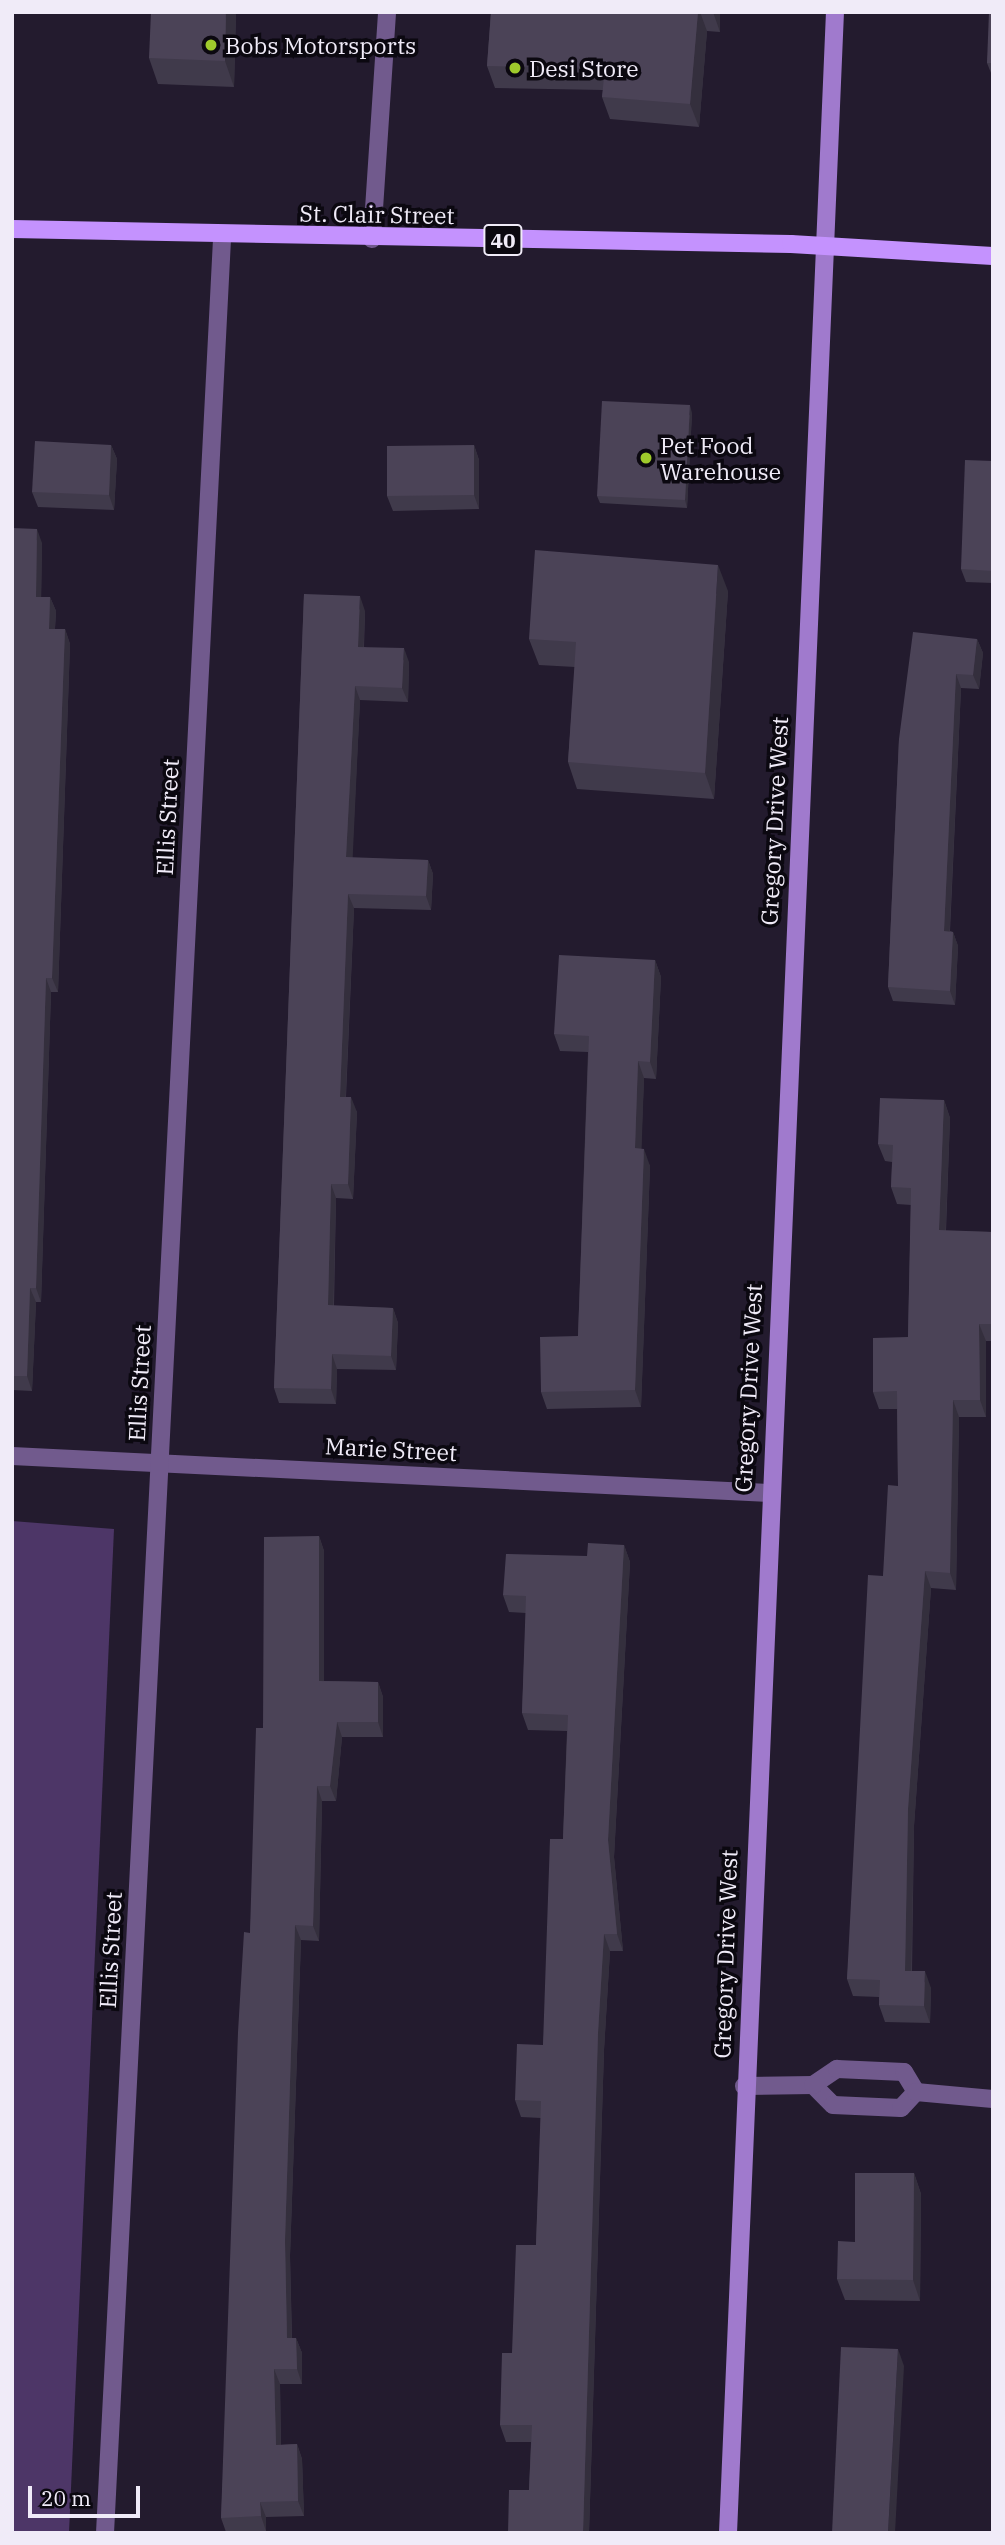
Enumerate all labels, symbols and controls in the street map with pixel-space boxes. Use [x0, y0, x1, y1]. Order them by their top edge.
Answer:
place label: Bobs Motorsports [225, 31, 416, 59]
marker: Bobs Motorsports [203, 37, 219, 53]
place label: Desi Store [529, 54, 639, 82]
marker: Desi Store [507, 60, 523, 76]
street label: St. Clair Street [299, 199, 455, 229]
road number: 40 [482, 222, 524, 258]
place label: Pet Food Warehouse [660, 431, 781, 485]
marker: Pet Food Warehouse [638, 450, 654, 466]
street label: Gregory Drive West [755, 716, 793, 926]
street label: Ellis Street [150, 758, 184, 876]
street label: Gregory Drive West [729, 1283, 767, 1493]
street label: Ellis Street [122, 1324, 156, 1442]
street label: Marie Street [324, 1432, 458, 1466]
street label: Gregory Drive West [708, 1849, 742, 2059]
street label: Ellis Street [93, 1891, 127, 2009]
scale bar [32, 2472, 144, 2516]
text: 20 m [41, 2484, 91, 2512]

